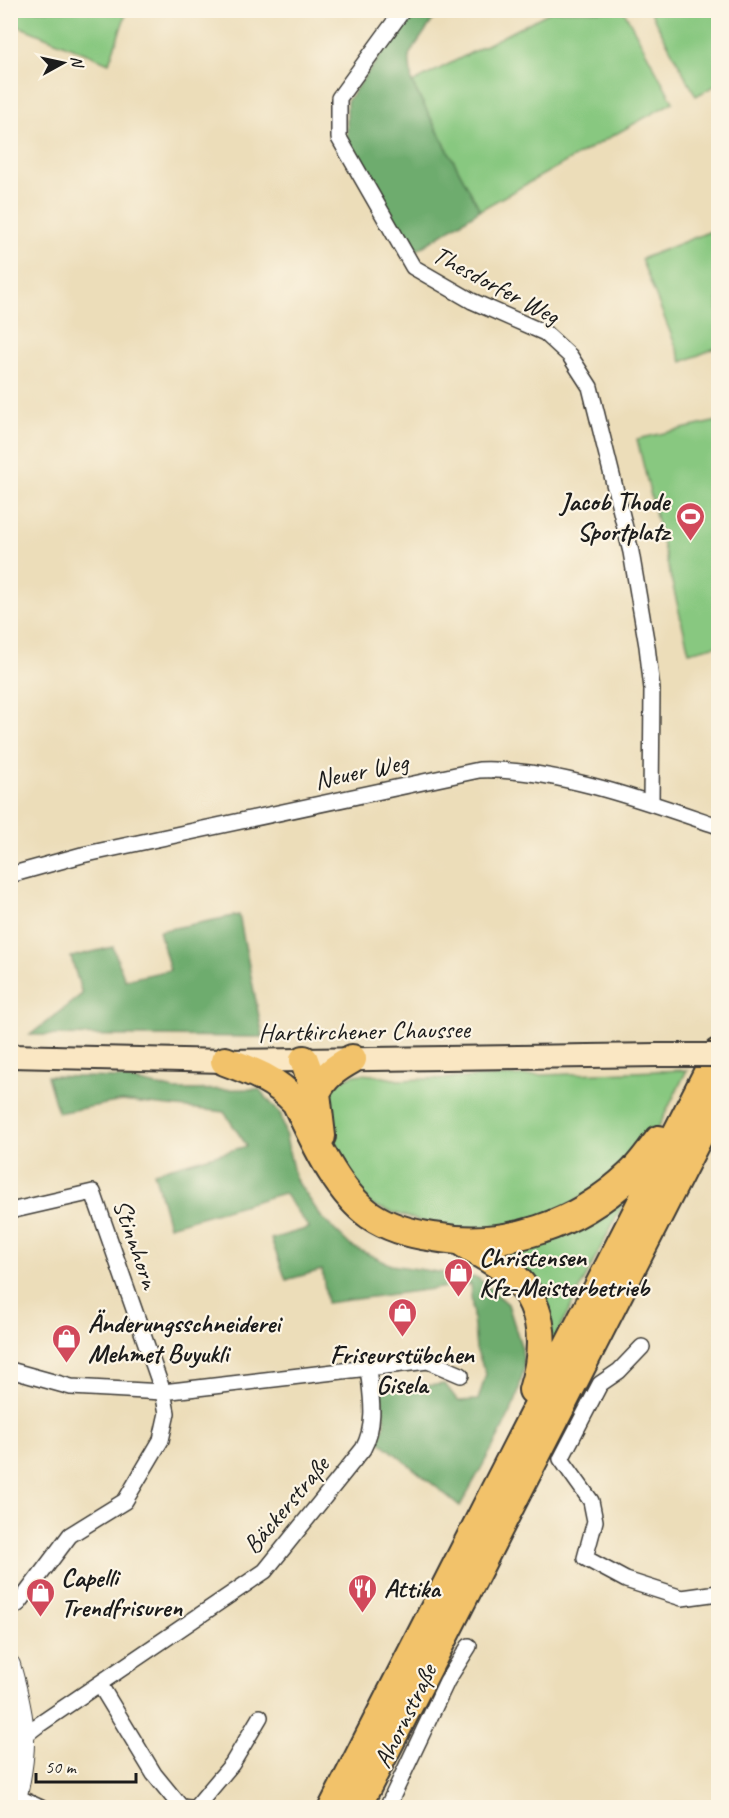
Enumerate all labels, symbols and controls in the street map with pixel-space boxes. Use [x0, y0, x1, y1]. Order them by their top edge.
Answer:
north arrow [33, 33, 93, 93]
text: N [66, 55, 88, 70]
street label: Thesdorfer Weg [427, 238, 567, 333]
place label: Jacob Thode Sportplatz [558, 485, 672, 548]
sports icon: Jacob Thode Sportplatz [674, 500, 706, 542]
street label: Neuer Weg [311, 745, 412, 797]
street label: Hartkirchener Chaussee [258, 1013, 472, 1049]
street label: Stinnhorn [105, 1195, 167, 1294]
place label: Christensen Kfz-Meisterbetrieb [479, 1241, 651, 1304]
shop icon: Christensen Kfz-Meisterbetrieb [442, 1256, 474, 1298]
shop icon: Friseurstübchen Gisela [386, 1296, 418, 1338]
place label: Änderungsschneiderei Mehmet Buyukli [88, 1307, 283, 1370]
shop icon: Änderungsschneiderei Mehmet Buyukli [51, 1322, 83, 1364]
place label: Friseurstübchen Gisela [330, 1338, 475, 1401]
street label: Bäckerstraße [236, 1447, 338, 1561]
place label: Capelli Trendfrisuren [61, 1561, 183, 1624]
restaurant icon: Attika [347, 1572, 379, 1614]
place label: Attika [384, 1572, 442, 1605]
shop icon: Capelli Trendfrisuren [24, 1576, 56, 1618]
street label: Ahornstraße [366, 1656, 445, 1773]
scale bar [36, 1746, 136, 1784]
text: 50 m [45, 1756, 78, 1778]

